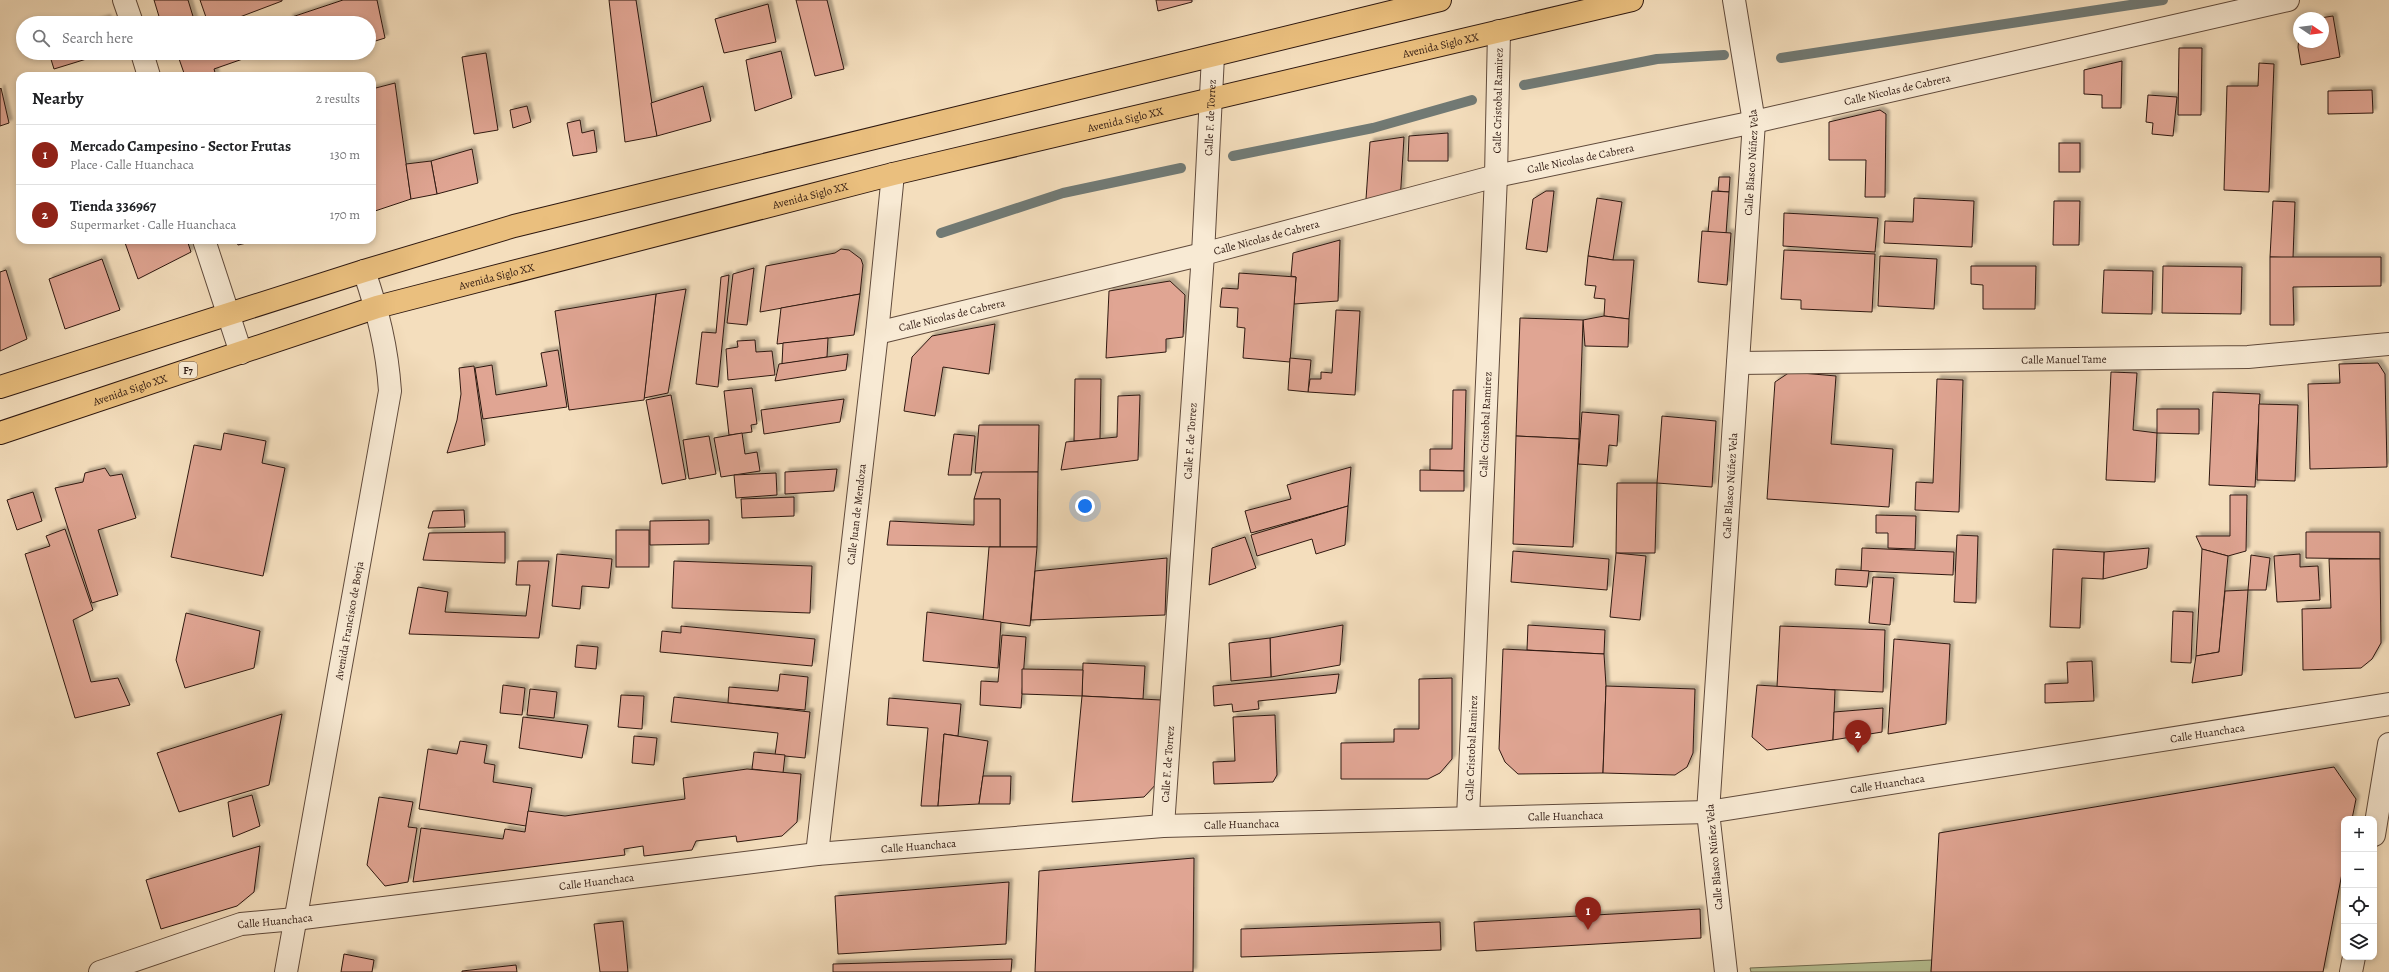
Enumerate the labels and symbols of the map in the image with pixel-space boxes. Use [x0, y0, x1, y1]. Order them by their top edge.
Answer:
north arrow [2293, 12, 2329, 48]
street label: Avenida Siglo XX [1400, 29, 1481, 62]
street label: Calle Cristobal Ramirez [1489, 48, 1507, 154]
street label: Calle Nicolas de Cabrera [1842, 70, 1953, 109]
street label: Calle F. de Torrez [1201, 79, 1220, 156]
street label: Avenida Siglo XX [1085, 103, 1166, 136]
street label: Calle Blasco Núñez Vela [1741, 107, 1762, 216]
street label: Calle Nicolas de Cabrera [1526, 140, 1636, 177]
street label: Avenida Siglo XX [770, 179, 851, 213]
street label: Calle Nicolas de Cabrera [1212, 216, 1322, 259]
street label: Avenida Siglo XX [456, 260, 537, 294]
street label: Calle Nicolas de Cabrera [897, 295, 1007, 335]
street label: Calle Manuel Tame [2021, 352, 2107, 368]
road number: F7 [179, 362, 197, 378]
street label: Avenida Siglo XX [90, 370, 170, 410]
street label: Calle Cristobal Ramirez [1476, 371, 1495, 478]
street label: Calle F. de Torrez [1180, 402, 1201, 480]
street label: Calle Blasco Núñez Vela [1719, 431, 1741, 539]
street label: Calle Juan de Mendoza [843, 462, 870, 566]
your location [1075, 496, 1095, 516]
street label: Avenida Francisco de Borja [331, 559, 368, 682]
street label: Calle Cristobal Ramirez [1462, 695, 1481, 801]
pin: 2 [1845, 720, 1871, 753]
street label: Calle Huanchaca [2169, 720, 2247, 747]
street label: Calle F. de Torrez [1158, 725, 1178, 803]
street label: Calle Huanchaca [1849, 771, 1927, 797]
street label: Calle Blasco Núñez Vela [1702, 803, 1727, 911]
street label: Calle Huanchaca [1528, 808, 1604, 825]
street label: Calle Huanchaca [1204, 816, 1280, 833]
street label: Calle Huanchaca [880, 836, 958, 857]
street label: Calle Huanchaca [558, 870, 636, 894]
pin: 1 [1575, 897, 1601, 930]
street label: Calle Huanchaca [235, 910, 314, 933]

